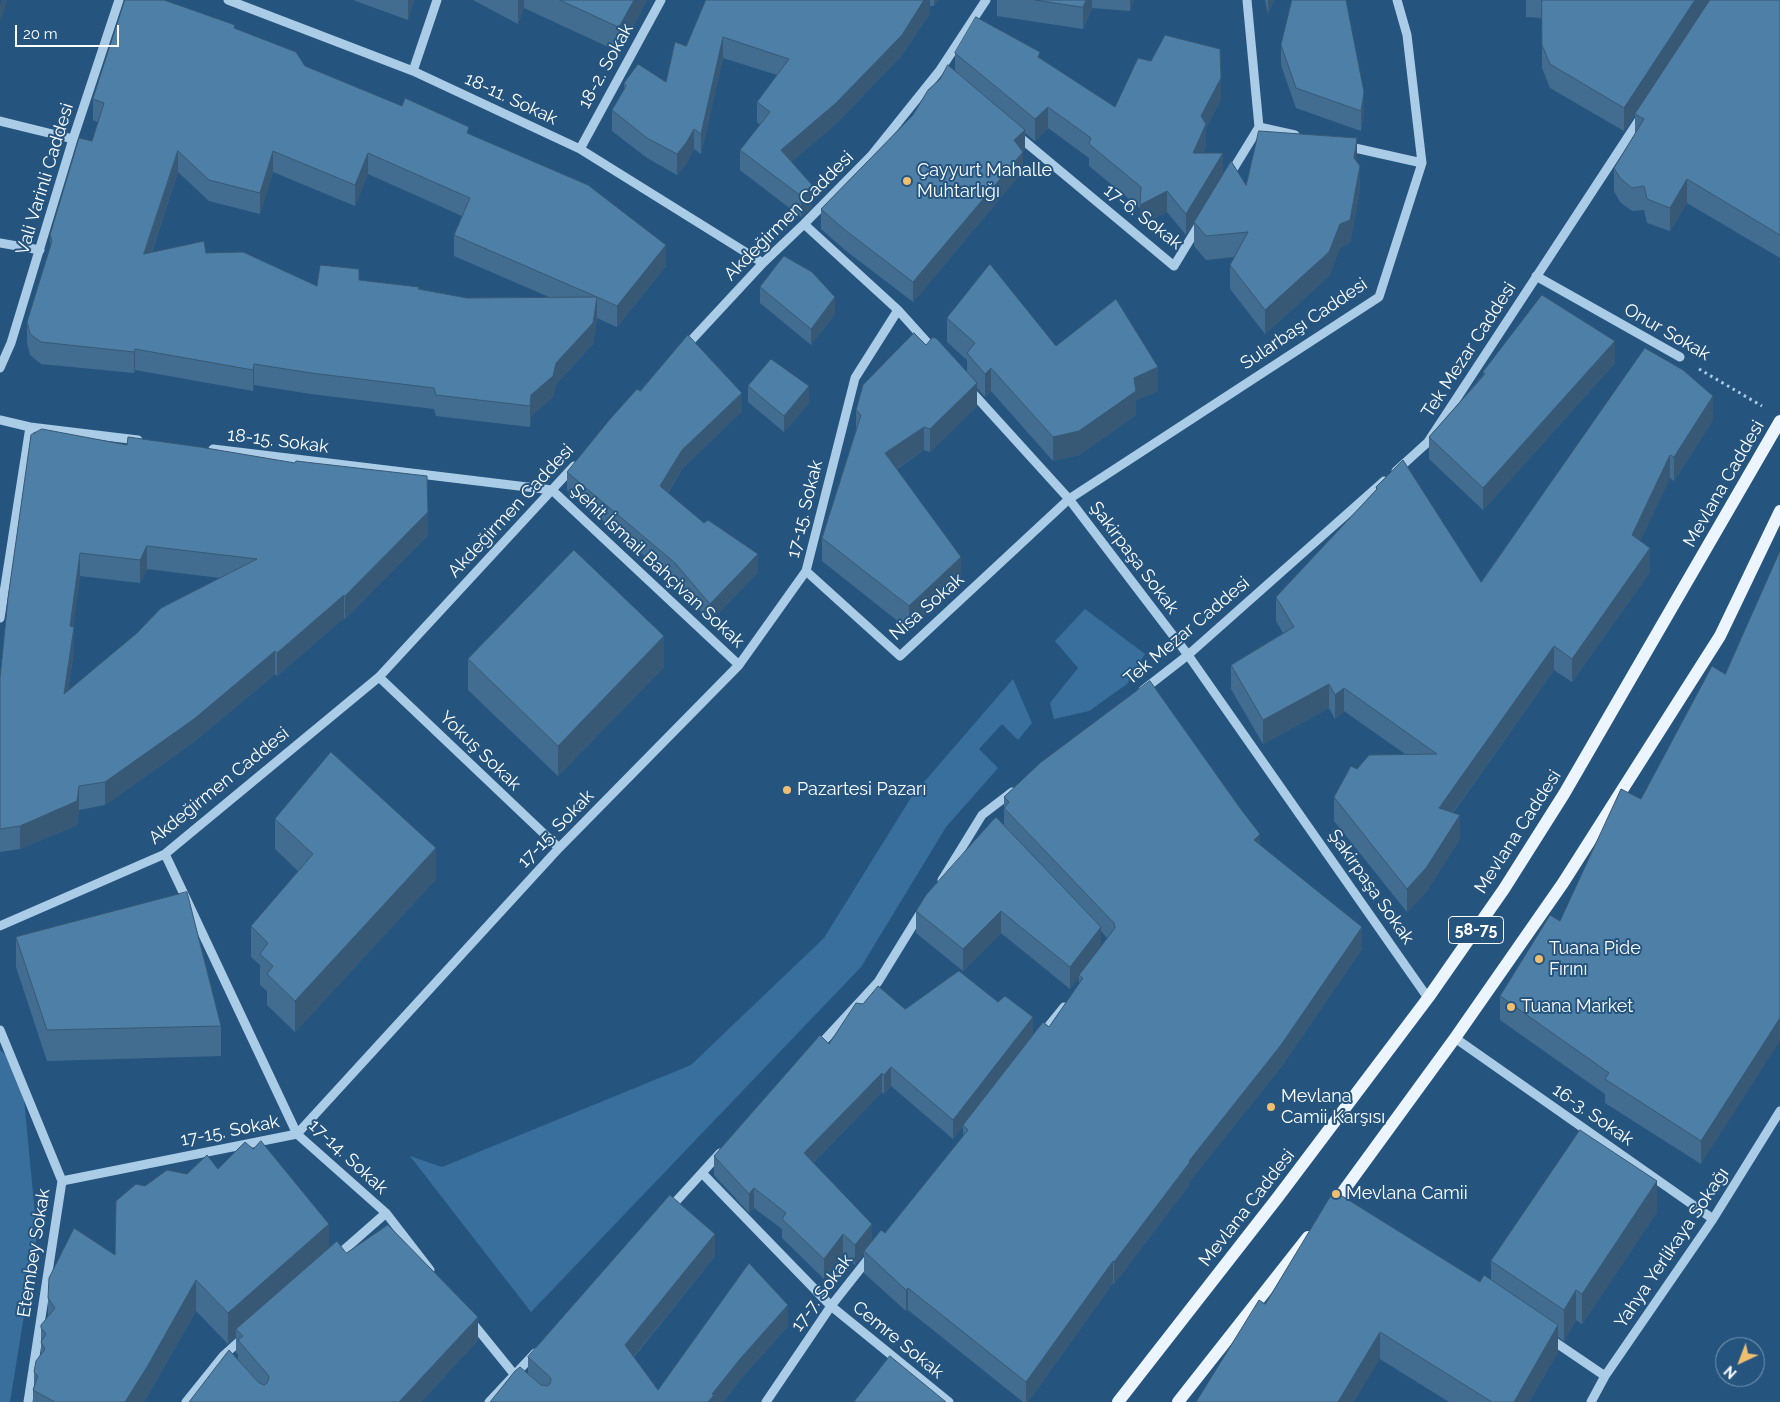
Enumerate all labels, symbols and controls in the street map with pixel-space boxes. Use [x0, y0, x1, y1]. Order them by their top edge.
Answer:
scale bar [18, 15, 121, 47]
street label: 18-2. Sokak [574, 20, 638, 112]
text: 20 m [23, 25, 58, 43]
street label: 18-11. Sokak [461, 68, 561, 130]
street label: Vali Varinli Caddesi [12, 101, 78, 257]
street label: Akdeğirmen Caddesi [720, 147, 858, 285]
place label: Çayyurt Mahalle Muhtarlığı [917, 160, 1052, 202]
marker: Çayyurt Mahalle Muhtarlığı [901, 175, 913, 187]
street label: 17-6. Sokak [1099, 180, 1187, 254]
street label: Sularbaşı Caddesi [1236, 274, 1372, 374]
street label: Tek Mezar Caddesi [1417, 278, 1521, 422]
street label: Onur Sokak [1620, 299, 1714, 365]
street label: Mevlana Caddesi [1679, 417, 1769, 551]
street label: 18-15. Sokak [226, 424, 330, 458]
street label: Akdeğirmen Caddesi [444, 440, 578, 582]
street label: 17-15. Sokak [782, 458, 828, 560]
street label: Şehit İsmail Bahçivan Sokak [565, 480, 749, 652]
street label: Şakirpaşa Sokak [1085, 498, 1183, 618]
street label: Nisa Sokak [885, 569, 969, 645]
street label: Tek Mezar Caddesi [1120, 572, 1254, 690]
street label: Yokuş Sokak [435, 707, 525, 795]
street label: Akdeğirmen Caddesi [144, 723, 294, 849]
street label: Mevlana Caddesi [1470, 766, 1566, 898]
place label: Pazartesi Pazarı [797, 779, 926, 801]
marker: Pazartesi Pazarı [781, 784, 793, 796]
street label: 17-15. Sokak [513, 785, 599, 873]
street label: Şakirpaşa Sokak [1323, 826, 1419, 948]
road number: 58-75 [1448, 916, 1504, 944]
place label: Tuana Pide Fırını [1549, 938, 1641, 981]
marker: Tuana Pide Fırını [1533, 953, 1545, 965]
place label: Tuana Market [1521, 996, 1633, 1018]
marker: Tuana Market [1505, 1001, 1517, 1013]
street label: 16-3. Sokak [1548, 1079, 1638, 1151]
place label: Mevlana Camii Karşısı [1281, 1086, 1385, 1128]
marker: Mevlana Camii Karşısı [1265, 1101, 1277, 1113]
street label: 17-15. Sokak [179, 1111, 281, 1151]
street label: 17-14. Sokak [304, 1115, 392, 1199]
street label: Mevlana Caddesi [1195, 1145, 1299, 1271]
street label: Yahya Yerlikaya Sokağı [1610, 1164, 1734, 1332]
place label: Mevlana Camii [1346, 1183, 1468, 1205]
street label: Etembey Sokak [13, 1187, 55, 1319]
marker: Mevlana Camii [1330, 1188, 1342, 1200]
street label: 17-7. Sokak [787, 1250, 857, 1336]
street label: Cemre Sokak [848, 1297, 948, 1383]
north arrow [1715, 1337, 1765, 1387]
text: N [1721, 1363, 1740, 1382]

